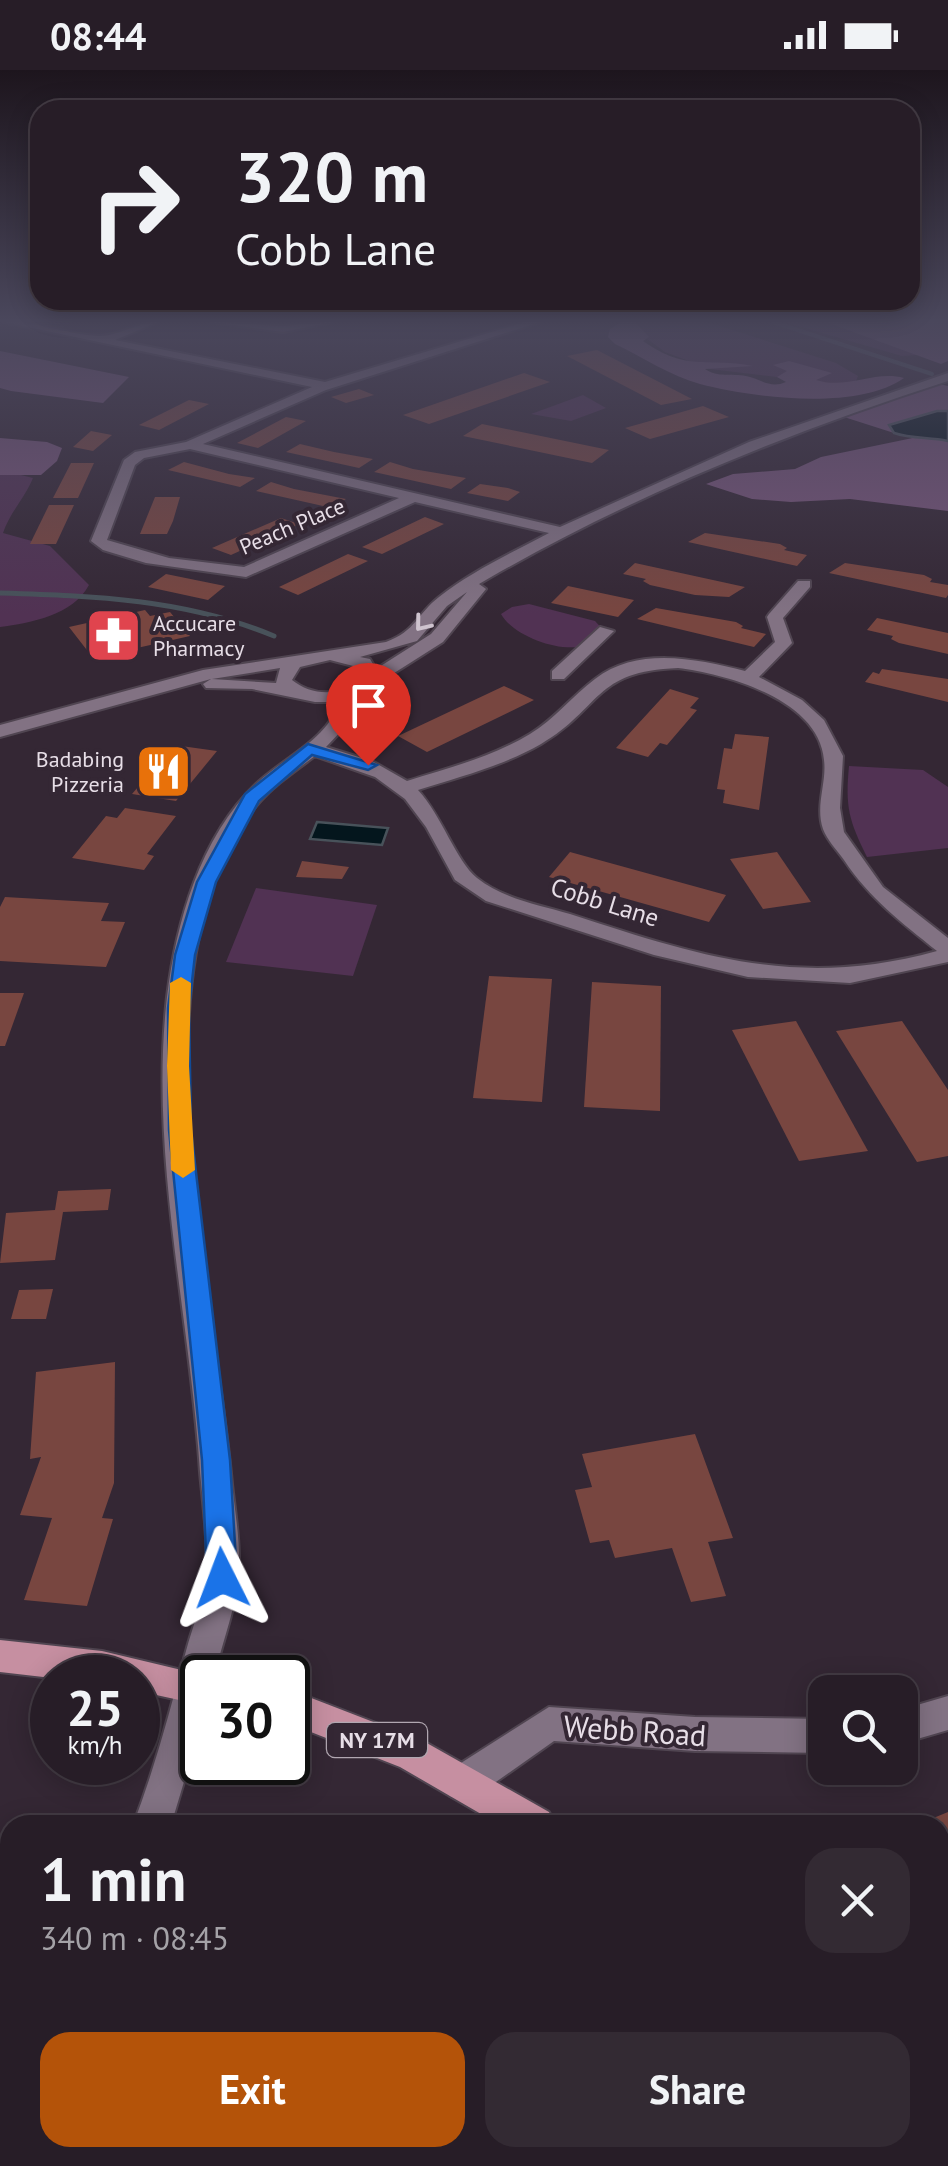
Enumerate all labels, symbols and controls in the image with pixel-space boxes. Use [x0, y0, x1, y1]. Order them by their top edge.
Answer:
text: 08:44 [50, 11, 146, 60]
text: 320 m [235, 131, 428, 221]
icon: right [70, 140, 200, 270]
text: Cobb Lane [235, 219, 436, 277]
street label: Peach Place [235, 491, 349, 561]
pharmacy icon: Accucare Pharmacy [84, 606, 144, 666]
place label: Accucare Pharmacy [153, 609, 245, 662]
one-way arrow [416, 613, 434, 631]
pin [326, 663, 411, 766]
icon: arrive [341, 678, 396, 733]
restaurant icon: Badabing Pizzeria [133, 742, 193, 802]
place label: Badabing Pizzeria [36, 745, 124, 798]
street label: Cobb Lane [547, 870, 663, 934]
position arrow [170, 1526, 274, 1630]
speed limit sign: 30 [180, 1655, 310, 1785]
text: 25 [67, 1675, 123, 1740]
map controls [808, 1675, 918, 1785]
button: search [808, 1675, 918, 1785]
street label: Webb Road [562, 1706, 708, 1754]
road number: NY 17M [327, 1723, 427, 1757]
text: km/h [68, 1729, 122, 1761]
text: 1 min [40, 1840, 186, 1918]
button: close [805, 1848, 910, 1953]
text: 340 m · 08:45 [40, 1917, 229, 1959]
button: Exit [40, 2032, 465, 2147]
button: Share [485, 2032, 910, 2147]

